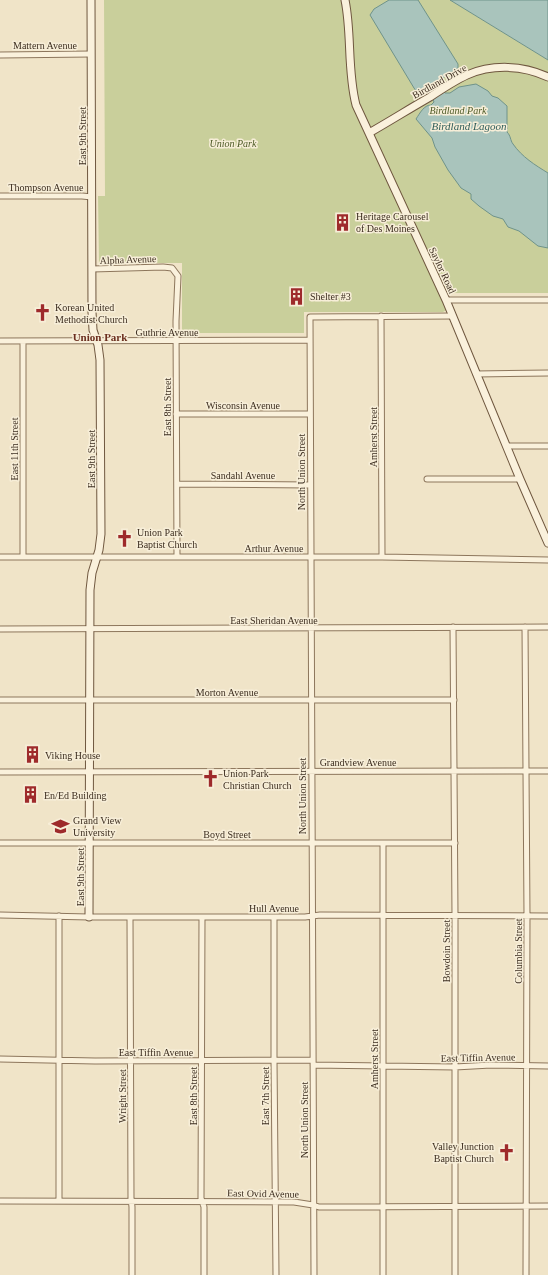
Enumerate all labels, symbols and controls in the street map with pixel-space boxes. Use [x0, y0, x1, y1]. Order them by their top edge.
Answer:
street label: Mattern Avenue [13, 40, 78, 51]
street label: Birdland Drive [410, 62, 469, 101]
park label: Birdland Park [429, 105, 487, 116]
street label: East 9th Street [77, 107, 88, 165]
water label: Birdland Lagoon [431, 120, 507, 132]
park label: Union Park [210, 138, 257, 149]
street label: Thompson Avenue [8, 182, 84, 193]
place label: Heritage Carousel of Des Moines [356, 211, 429, 234]
building icon: Heritage Carousel of Des Moines [333, 212, 353, 232]
street label: Saylor Road [427, 245, 458, 295]
street label: Alpha Avenue [99, 253, 157, 266]
building icon: Shelter #3 [287, 286, 307, 306]
place label: Shelter #3 [310, 291, 351, 302]
place label: Korean United Methodist Church [55, 302, 128, 325]
church icon: Korean United Methodist Church [32, 303, 52, 323]
street label: Guthrie Avenue [136, 327, 199, 338]
district label: Union Park [73, 331, 128, 343]
street label: East 8th Street [162, 378, 173, 436]
street label: Wisconsin Avenue [206, 400, 281, 411]
street label: Amherst Street [368, 407, 379, 467]
street label: East 11th Street [9, 417, 20, 480]
street label: East 9th Street [86, 430, 97, 488]
street label: North Union Street [296, 433, 307, 510]
street label: Sandahl Avenue [211, 470, 276, 481]
place label: Union Park Baptist Church [137, 527, 197, 550]
church icon: Union Park Baptist Church [114, 528, 134, 548]
street label: Arthur Avenue [245, 543, 304, 554]
street label: East Sheridan Avenue [230, 615, 318, 626]
street label: Morton Avenue [196, 687, 259, 698]
building icon: Viking House [22, 745, 42, 765]
place label: Viking House [45, 750, 101, 761]
street label: North Union Street [297, 757, 308, 834]
street label: Grandview Avenue [320, 757, 397, 768]
place label: Union Park Christian Church [223, 768, 292, 791]
church icon: Union Park Christian Church [200, 769, 220, 789]
building icon: En/Ed Building [21, 785, 41, 805]
place label: En/Ed Building [44, 790, 107, 801]
place label: Grand View University [73, 815, 122, 838]
school or university icon: Grand View University [50, 816, 70, 836]
street label: Boyd Street [203, 829, 251, 840]
street label: East 9th Street [75, 848, 86, 906]
street label: Hull Avenue [249, 903, 300, 914]
street label: Columbia Street [513, 918, 524, 984]
street label: Bowdoin Street [441, 920, 452, 982]
street label: Amherst Street [369, 1029, 380, 1089]
street label: East Tiffin Avenue [119, 1047, 194, 1058]
street label: East Tiffin Avenue [441, 1051, 516, 1064]
street label: East 8th Street [188, 1067, 199, 1125]
street label: East 7th Street [260, 1067, 271, 1125]
street label: Wright Street [117, 1069, 128, 1123]
street label: North Union Street [299, 1081, 310, 1158]
place label: Valley Junction Baptist Church [432, 1141, 494, 1164]
church icon: Valley Junction Baptist Church [497, 1142, 517, 1162]
street label: East Ovid Avenue [227, 1187, 300, 1200]

